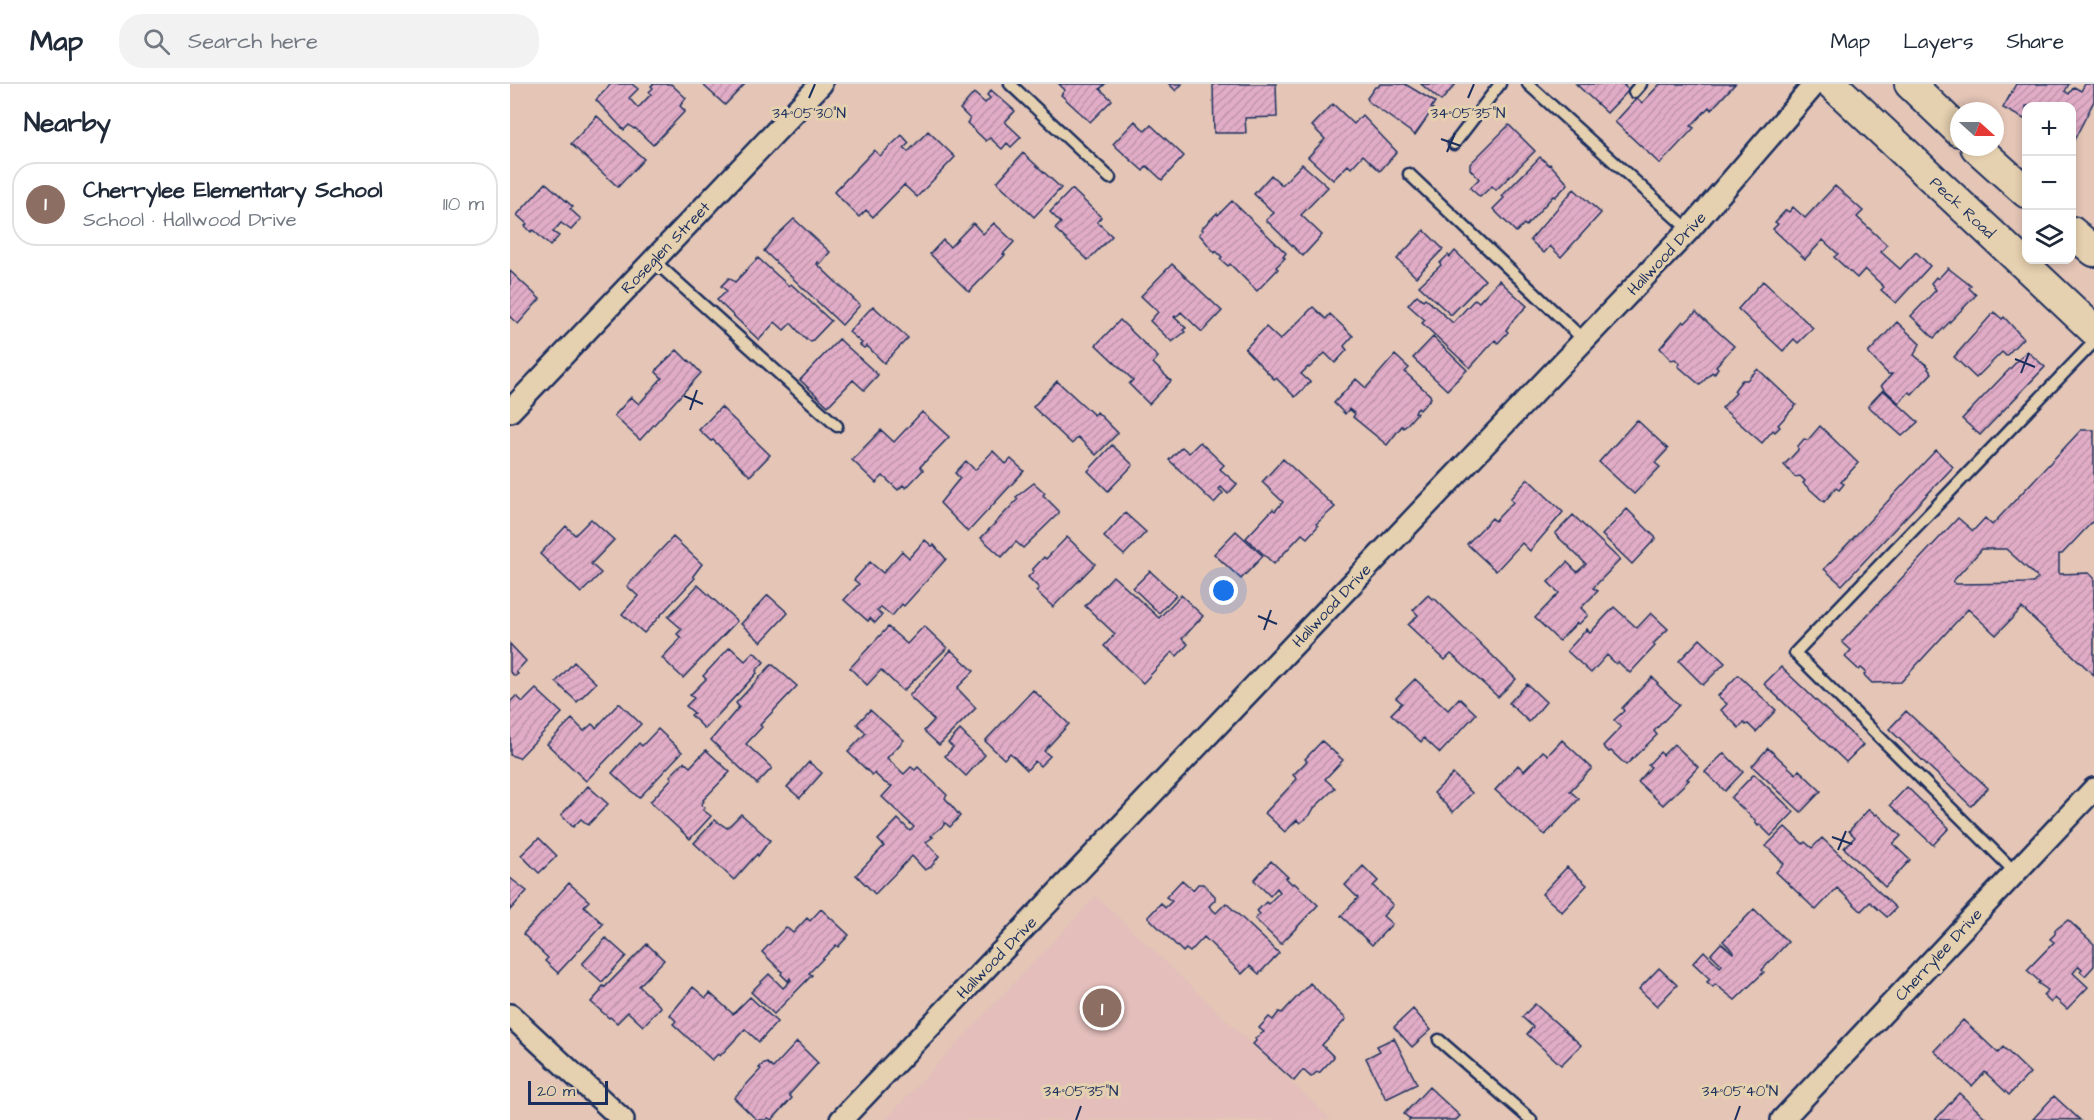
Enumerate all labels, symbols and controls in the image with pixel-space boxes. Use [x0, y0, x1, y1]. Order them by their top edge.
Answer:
search box [119, 14, 539, 68]
text: Map [30, 22, 83, 61]
icon: search [140, 25, 173, 58]
text: Search here [188, 26, 318, 57]
text: Map [1830, 27, 1870, 56]
text: Layers [1903, 27, 1973, 56]
text: Share [2006, 27, 2064, 56]
north arrow [1950, 102, 2004, 156]
map controls [2022, 102, 2076, 264]
button: + [2022, 102, 2076, 156]
text: 34°05'30"N [772, 103, 846, 124]
text: 34°05'35"N [1431, 103, 1505, 124]
text: Nearby [24, 105, 111, 141]
button: − [2022, 156, 2076, 210]
street label: Peck Road [1925, 172, 2000, 244]
text: Cherrylee Elementary School [83, 175, 382, 206]
text: 1 [44, 190, 47, 218]
text: 110 m [443, 190, 484, 218]
street label: Roseglen Street [616, 196, 716, 299]
text: School · Hallwood Drive [83, 206, 297, 234]
street label: Hallwood Drive [1622, 207, 1711, 300]
button: layers [2022, 210, 2076, 264]
street label: Hallwood Drive [1287, 559, 1376, 652]
your location [1209, 576, 1238, 605]
street label: Cherrylee Drive [1890, 903, 1988, 1006]
street label: Hallwood Drive [952, 911, 1042, 1004]
pin: 1 [1082, 986, 1122, 1030]
scale bar [528, 1078, 608, 1106]
text: 20 m [537, 1080, 575, 1102]
text: 34°05'35"N [1044, 1081, 1118, 1102]
text: 34°05'40"N [1702, 1081, 1778, 1102]

